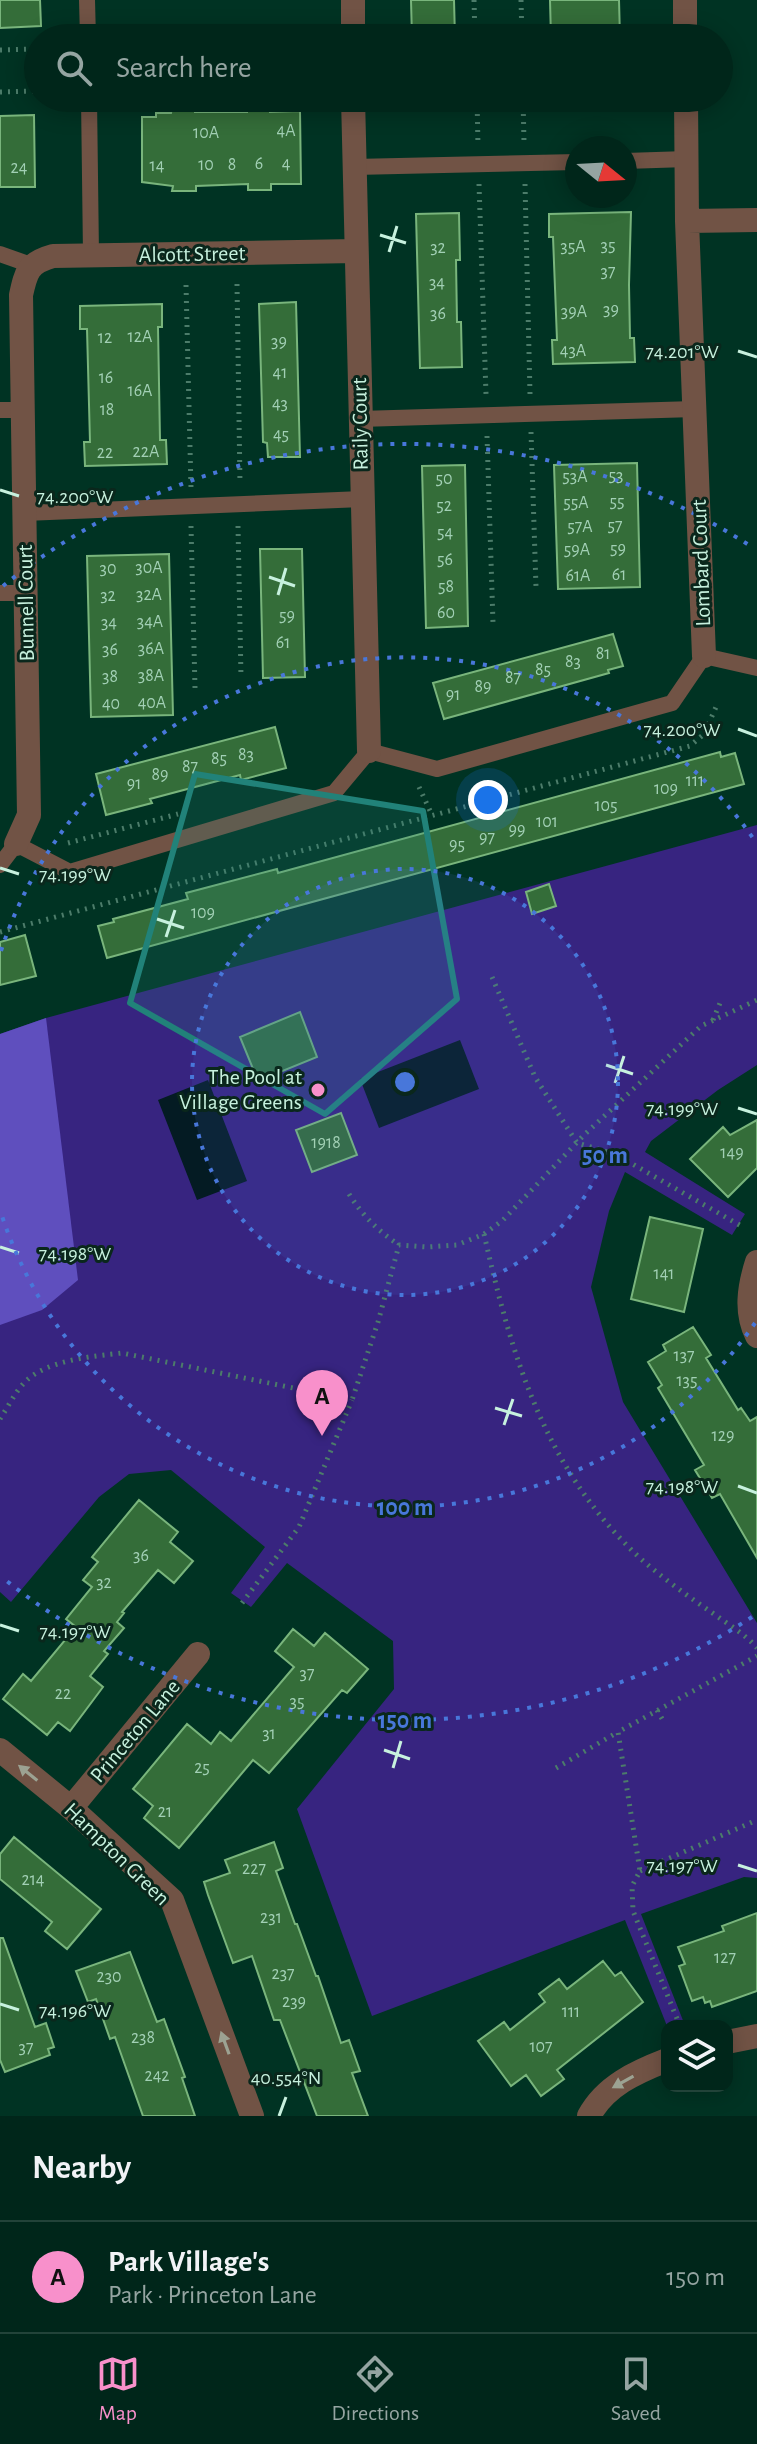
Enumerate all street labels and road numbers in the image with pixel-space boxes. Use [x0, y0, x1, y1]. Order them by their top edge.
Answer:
street label: Alcott Street [138, 242, 246, 266]
street label: Raily Court [348, 378, 372, 470]
street label: Lombard Court [688, 499, 714, 627]
street label: Bunnell Court [14, 544, 38, 662]
street label: Princeton Lane [86, 1676, 184, 1786]
street label: Hampton Green [60, 1798, 174, 1910]

